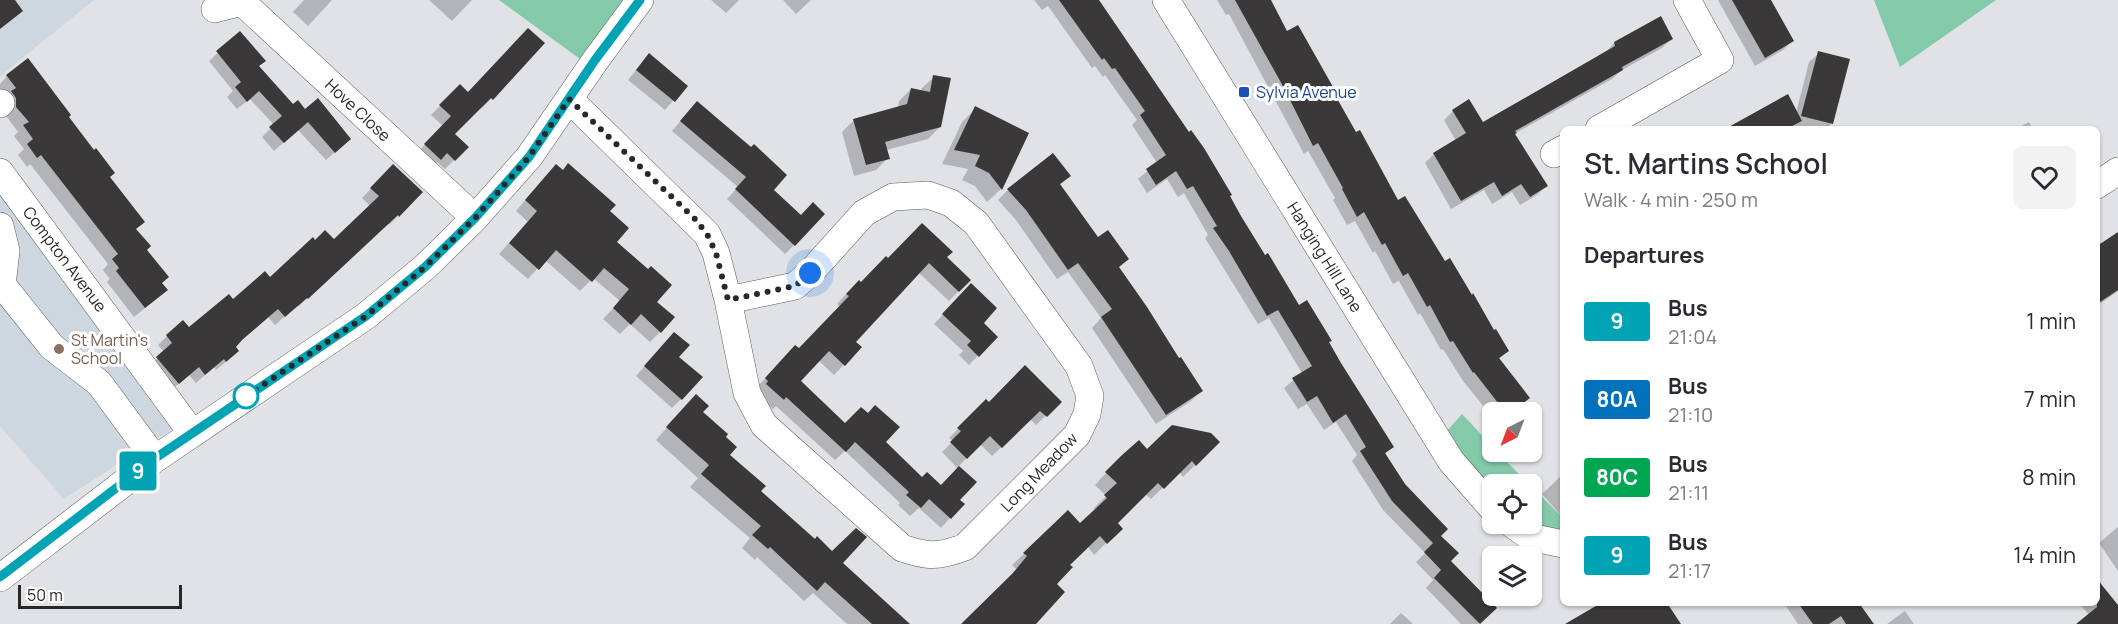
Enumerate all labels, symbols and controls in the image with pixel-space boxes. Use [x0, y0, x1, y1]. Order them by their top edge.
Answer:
street label: Hove Close [320, 74, 396, 146]
place label: Sylvia Avenue [1256, 81, 1357, 103]
marker: Sylvia Avenue [1237, 85, 1251, 99]
text: St. Martins School [1584, 144, 1828, 182]
button: heart [2013, 146, 2076, 209]
text: Walk · 4 min · 250 m [1584, 186, 1758, 213]
street label: Hanging Hill Lane [1282, 198, 1368, 316]
street label: Compton Avenue [18, 202, 112, 316]
text: Departures [1584, 240, 1704, 270]
your location [795, 258, 825, 288]
text: Bus [1668, 293, 1708, 323]
text: 1 min [2026, 306, 2076, 336]
text: 9 [1610, 307, 1624, 335]
text: 21:04 [1668, 323, 1717, 350]
place label: St Martin's School [71, 329, 148, 369]
marker: St Martin's School [52, 342, 66, 356]
text: Bus [1668, 371, 1708, 401]
unlabelled marker [233, 383, 259, 409]
text: 7 min [2024, 384, 2076, 414]
text: 80A [1597, 385, 1637, 413]
text: 21:10 [1668, 401, 1713, 428]
north arrow [1482, 402, 1542, 462]
map controls [1482, 402, 1542, 606]
street label: Long Meadow [996, 428, 1082, 516]
text: Bus [1668, 449, 1708, 479]
line badge: 9 [118, 452, 158, 490]
text: 9 [131, 457, 145, 485]
text: 8 min [2022, 462, 2076, 492]
text: 80C [1596, 463, 1638, 491]
button: locate [1482, 474, 1542, 534]
text: 21:11 [1668, 479, 1709, 506]
text: Bus [1668, 527, 1708, 557]
text: 14 min [2013, 540, 2076, 570]
text: 9 [1610, 541, 1624, 569]
button: layers [1482, 546, 1542, 606]
text: 21:17 [1668, 557, 1711, 584]
scale bar [18, 582, 182, 610]
text: 50 m [27, 584, 63, 606]

